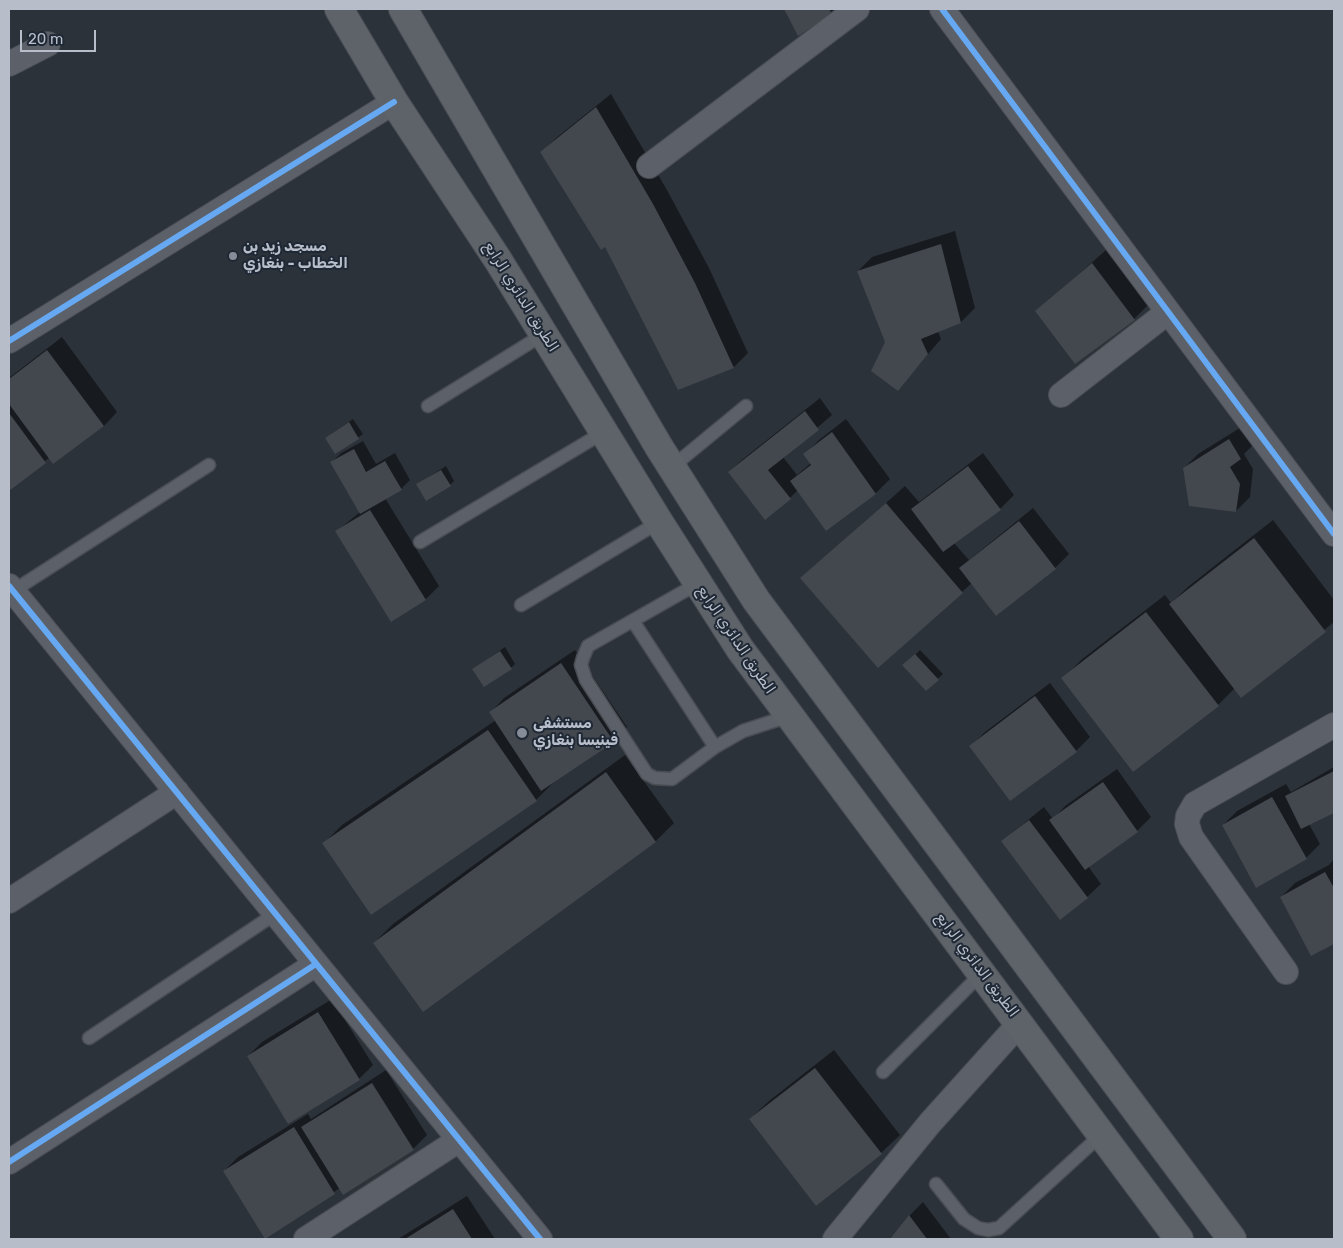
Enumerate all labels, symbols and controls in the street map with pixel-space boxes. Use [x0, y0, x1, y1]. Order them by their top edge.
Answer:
scale bar [22, 20, 99, 52]
text: 20 m [28, 30, 63, 48]
place label: مسجد زيد بن الخطاب - بنغازي [243, 238, 348, 273]
street label: الطريق الدائري الرابع [480, 239, 562, 355]
marker: مسجد زيد بن الخطاب - بنغازي [227, 250, 239, 262]
street label: الطريق الدائري الرابع [693, 583, 779, 697]
place label: مستشفى فينيسا بنغازي [533, 715, 618, 750]
marker: مستشفى فينيسا بنغازي [515, 726, 529, 740]
street label: الطريق الدائري الرابع [932, 909, 1022, 1021]

